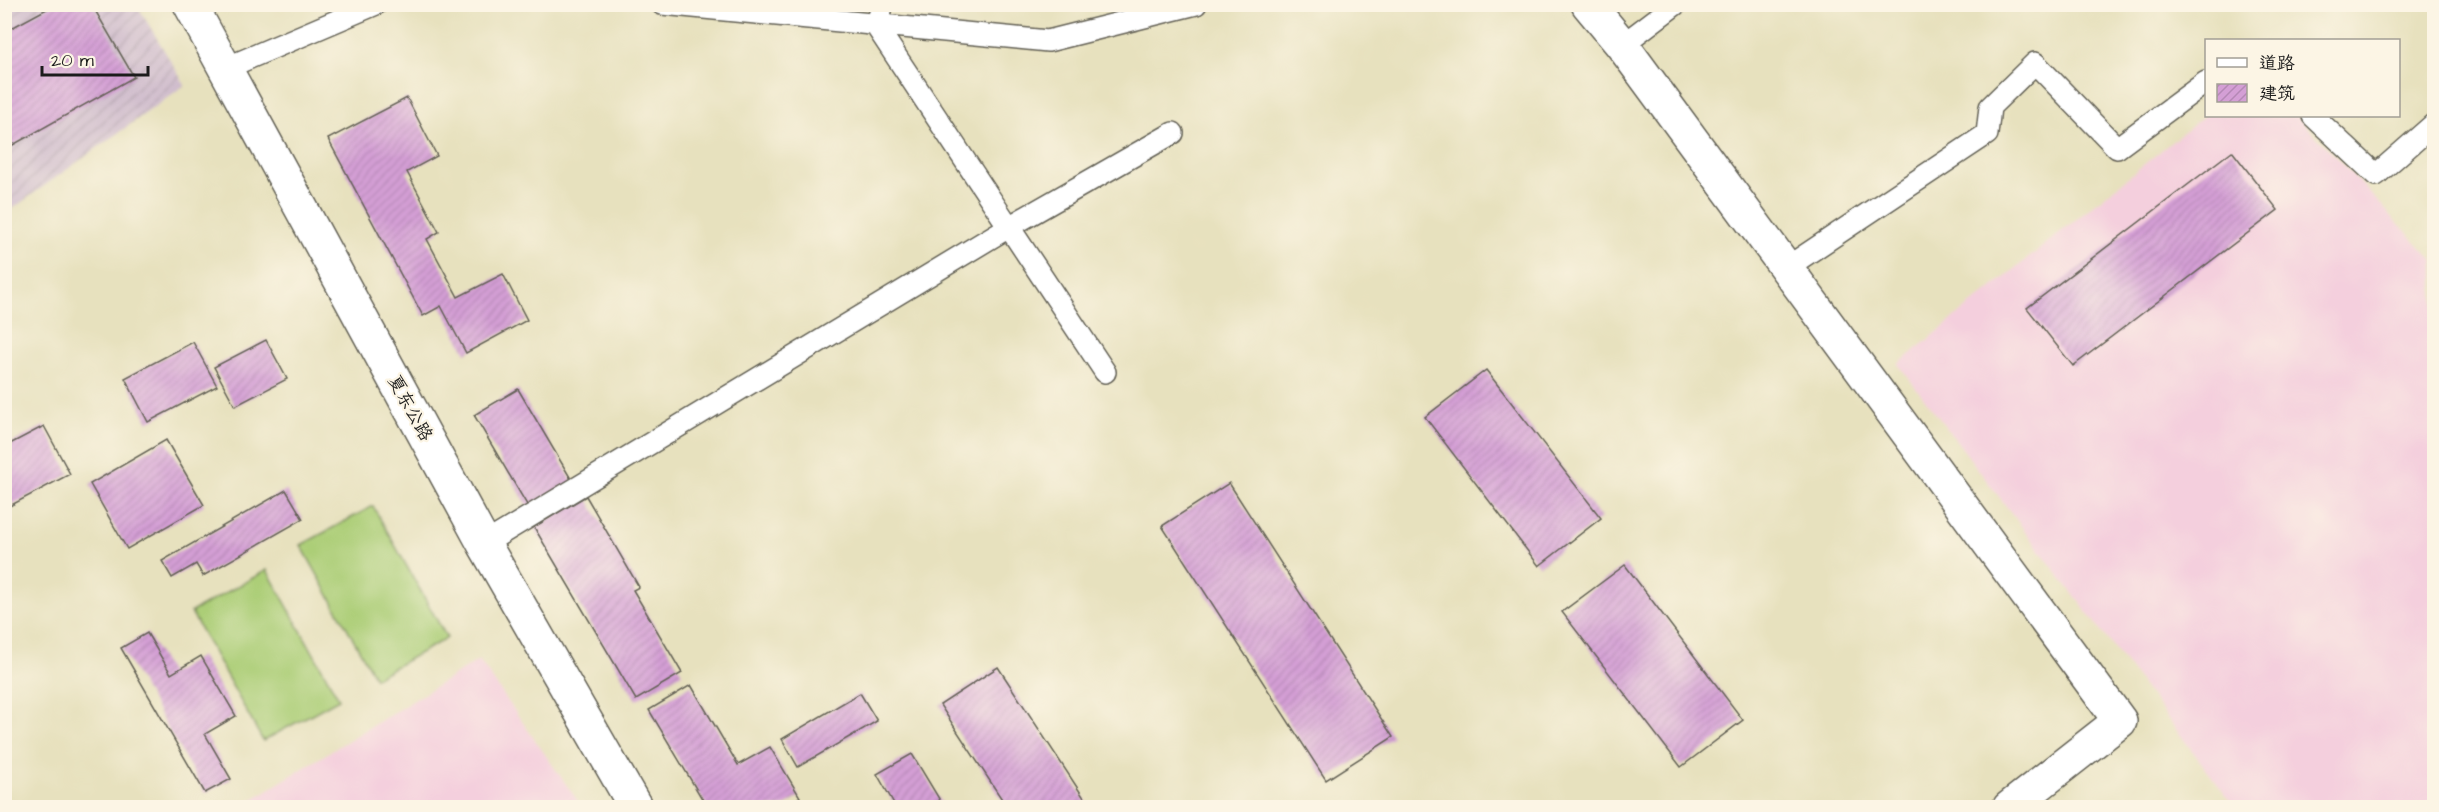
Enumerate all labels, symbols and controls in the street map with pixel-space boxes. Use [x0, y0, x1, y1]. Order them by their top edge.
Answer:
scale bar [42, 39, 148, 77]
legend [2205, 39, 2400, 117]
text: 20 m [51, 48, 94, 73]
text: 道路 [2259, 51, 2295, 76]
text: 建筑 [2259, 81, 2295, 106]
street label: 夏东公路 [382, 370, 438, 446]

